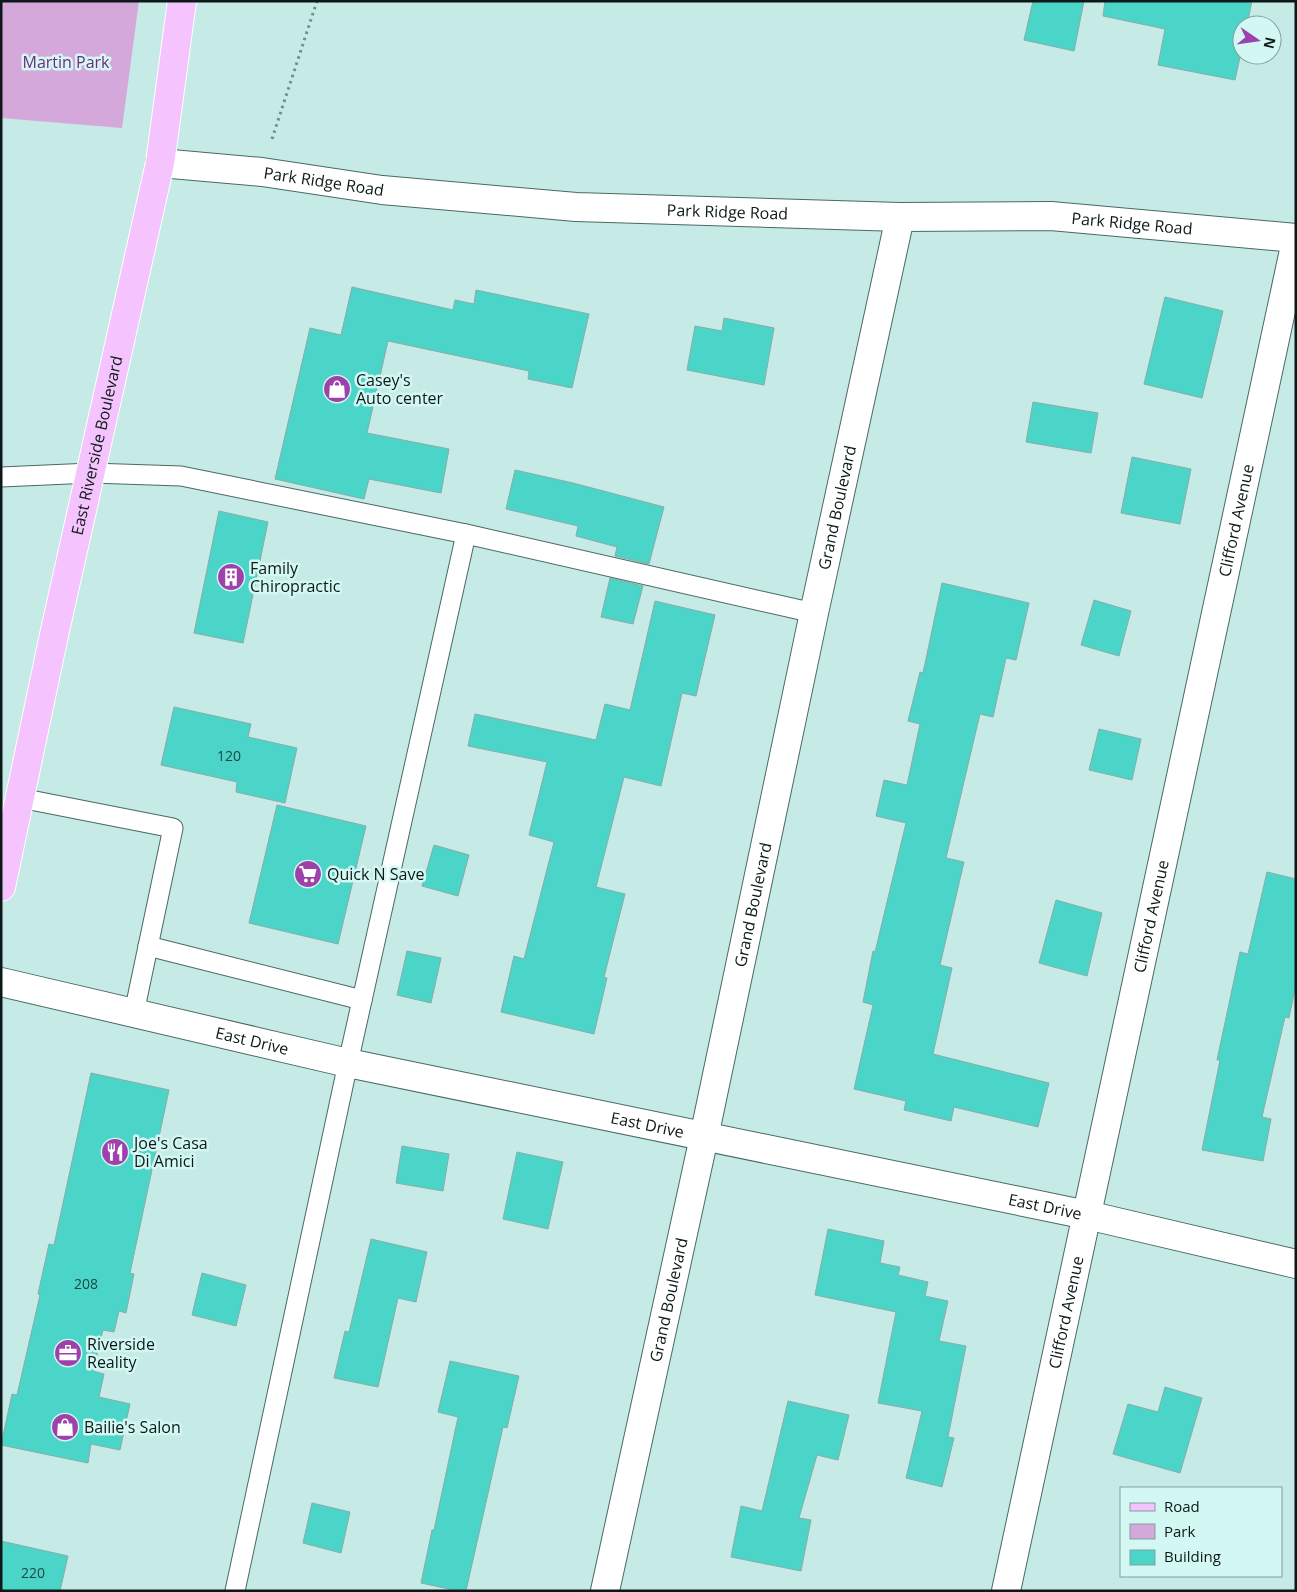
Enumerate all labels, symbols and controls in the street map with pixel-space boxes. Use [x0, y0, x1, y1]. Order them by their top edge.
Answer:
north arrow [1232, 15, 1282, 65]
text: N [1260, 35, 1281, 51]
park label: Martin Park [23, 51, 110, 73]
street label: Park Ridge Road [262, 161, 386, 201]
street label: Park Ridge Road [666, 199, 788, 225]
street label: Park Ridge Road [1071, 207, 1193, 240]
street label: East Riverside Boulevard [66, 353, 127, 537]
place label: Casey's Auto center [356, 369, 444, 409]
shop icon: Casey's Auto center [322, 374, 352, 404]
street label: Grand Boulevard [813, 443, 861, 572]
street label: Clifford Avenue [1213, 462, 1259, 579]
place label: Family Chiropractic [250, 557, 341, 597]
building icon: Family Chiropractic [216, 562, 246, 592]
house number: 120 [217, 746, 241, 765]
street label: Grand Boulevard [729, 840, 777, 969]
street label: Clifford Avenue [1128, 858, 1174, 975]
supermarket icon: Quick N Save [293, 859, 323, 889]
place label: Quick N Save [327, 863, 424, 885]
street label: East Drive [213, 1021, 291, 1060]
street label: East Drive [609, 1106, 686, 1143]
place label: Joe's Casa Di Amici [132, 1132, 208, 1172]
restaurant icon: Joe's Casa Di Amici [100, 1137, 130, 1167]
street label: East Drive [1006, 1188, 1084, 1225]
street label: Grand Boulevard [644, 1236, 693, 1364]
street label: Clifford Avenue [1043, 1254, 1089, 1371]
house number: 208 [74, 1274, 98, 1293]
place label: Riverside Reality [87, 1333, 155, 1373]
office icon: Riverside Reality [53, 1338, 83, 1368]
shop icon: Bailie's Salon [50, 1412, 80, 1442]
place label: Bailie's Salon [84, 1416, 181, 1438]
legend [1120, 1487, 1282, 1577]
text: Road [1164, 1496, 1200, 1516]
text: Park [1164, 1521, 1195, 1541]
text: Building [1164, 1546, 1221, 1566]
house number: 220 [21, 1563, 45, 1582]

